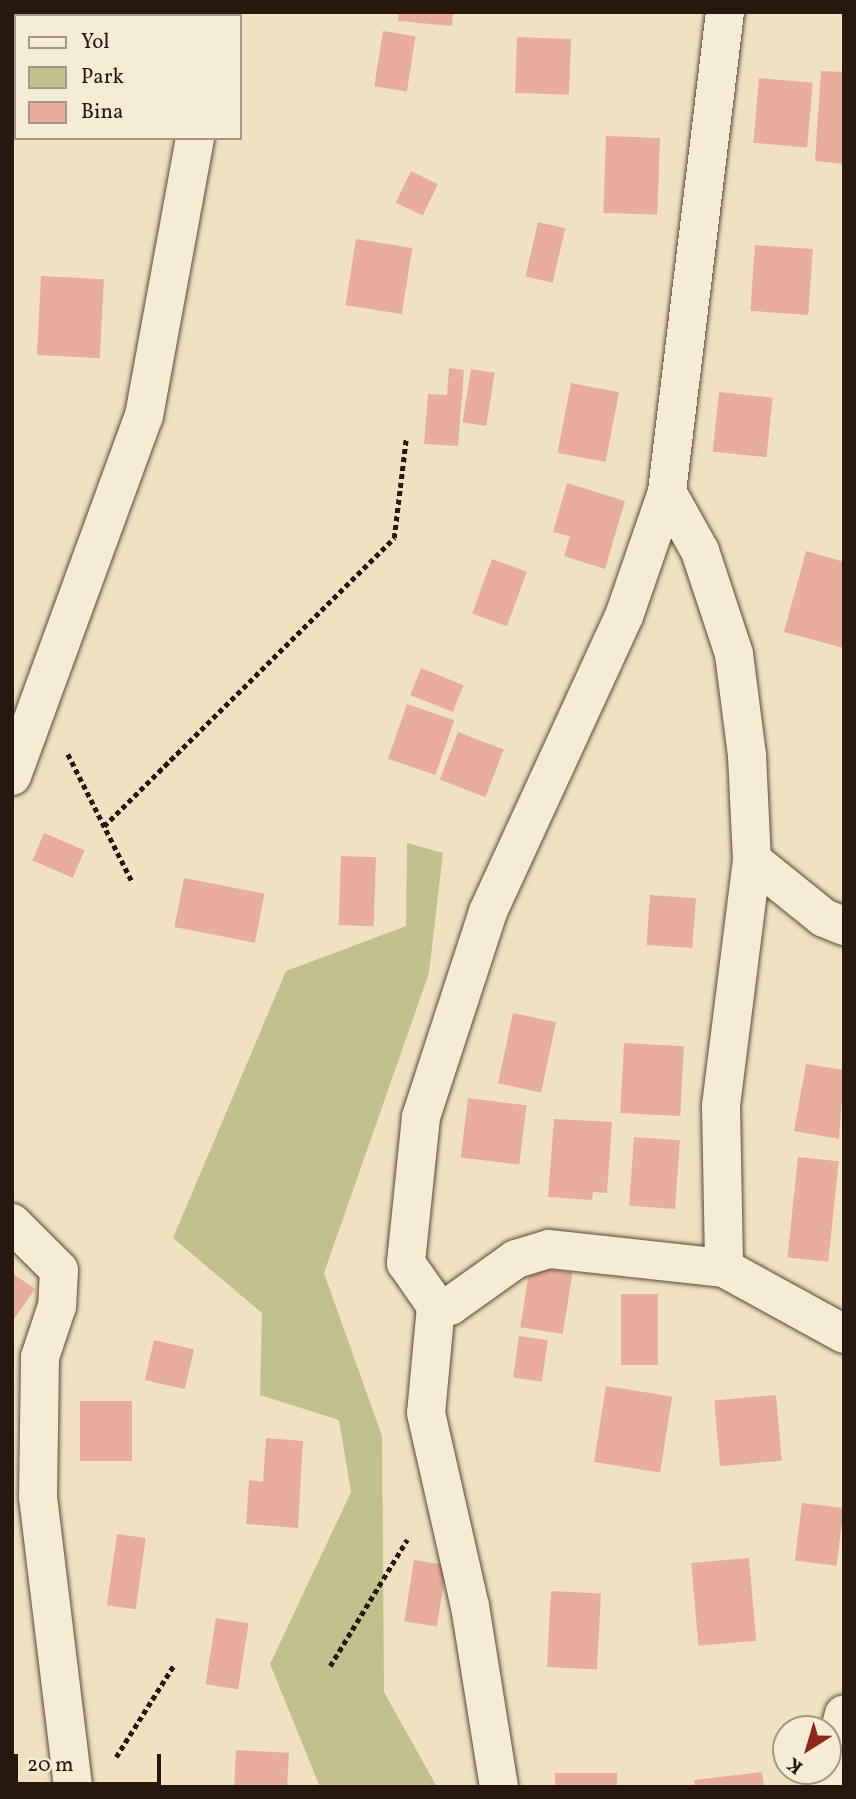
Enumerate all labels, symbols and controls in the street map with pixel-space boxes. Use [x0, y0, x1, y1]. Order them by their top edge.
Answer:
legend [14, 14, 242, 140]
text: Yol [81, 28, 110, 57]
text: Park [81, 63, 124, 92]
text: Bina [81, 98, 123, 127]
north arrow [772, 1715, 842, 1785]
scale bar [18, 1740, 164, 1784]
text: 20 m [27, 1751, 73, 1780]
text: K [782, 1751, 809, 1780]

